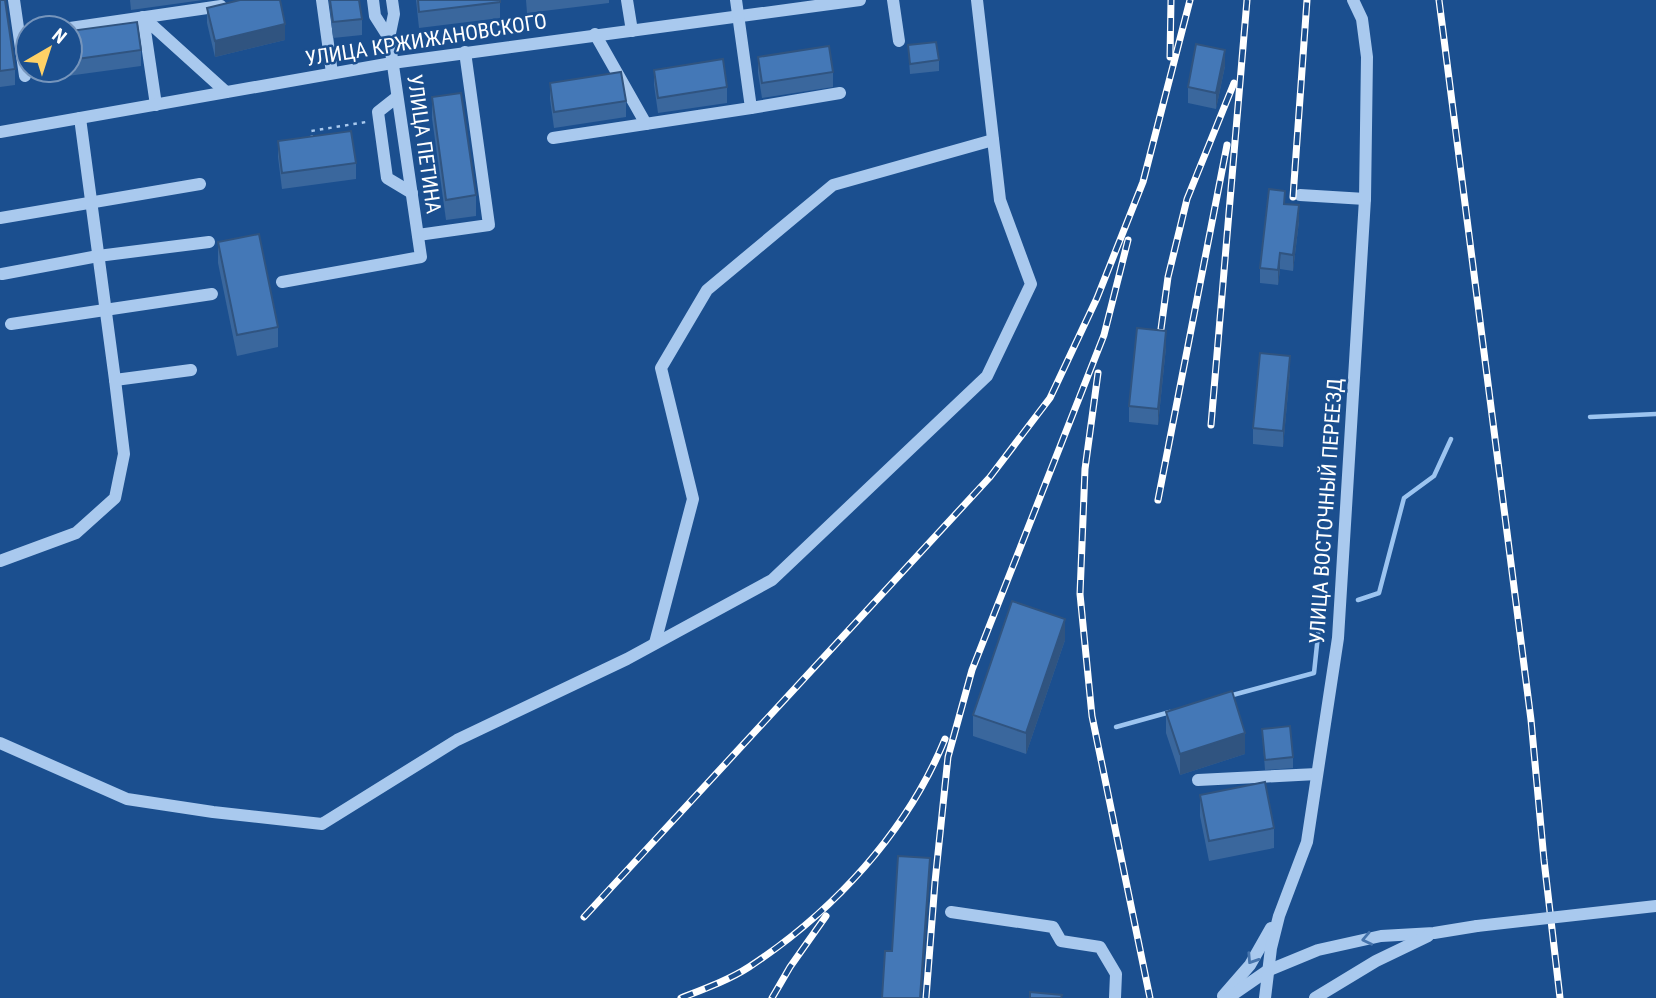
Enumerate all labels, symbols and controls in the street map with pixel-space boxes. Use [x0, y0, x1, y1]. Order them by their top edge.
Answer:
street label: УЛИЦА КРЖИЖАНОВСКОГО [303, 9, 549, 71]
north arrow [14, 14, 84, 84]
text: N [48, 24, 71, 49]
street label: УЛИЦА ПЕТИНА [402, 73, 446, 215]
street label: УЛИЦА ВОСТОЧНЫЙ ПЕРЕЕЗД [1305, 377, 1347, 645]
one-way arrow [1361, 931, 1373, 946]
one-way arrow [1248, 951, 1261, 964]

